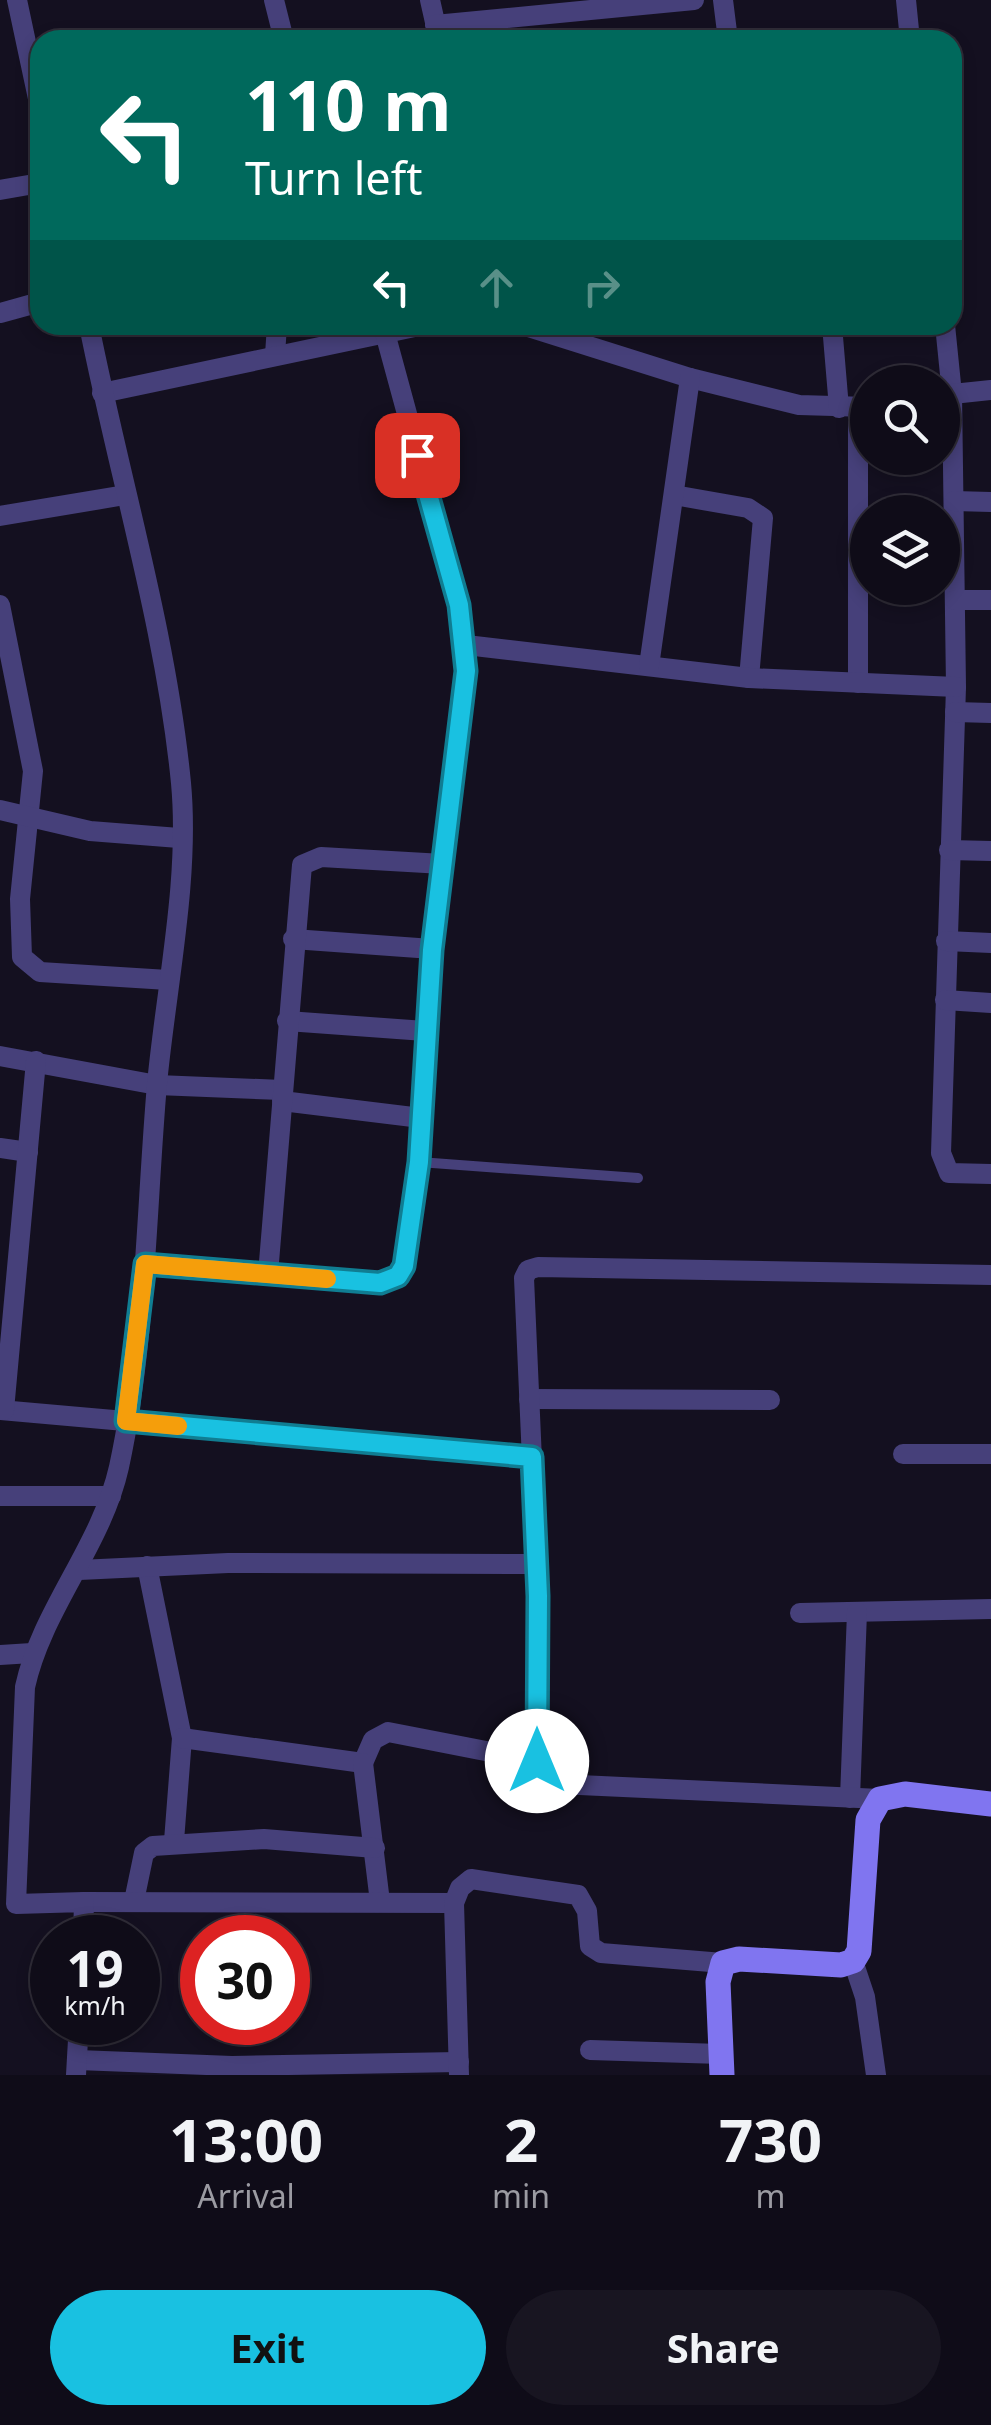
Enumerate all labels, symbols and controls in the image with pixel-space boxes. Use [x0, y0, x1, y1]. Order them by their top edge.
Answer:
text: 110 m [245, 56, 452, 152]
icon: left [80, 70, 210, 200]
text: Turn left [245, 147, 422, 208]
icon: left [364, 260, 419, 315]
icon: ahead [469, 260, 524, 315]
icon: right [574, 260, 629, 315]
map controls [850, 365, 960, 605]
button: search [850, 365, 960, 475]
pin [375, 413, 460, 498]
icon: arrive [390, 428, 445, 483]
button: layers [850, 495, 960, 605]
position arrow [485, 1709, 589, 1813]
speed limit sign: 30 [180, 1915, 310, 2045]
text: 19 [66, 1934, 124, 2002]
text: km/h [64, 1988, 126, 2022]
text: 13:00 [169, 2098, 323, 2180]
text: 2 [504, 2098, 538, 2180]
text: 730 [719, 2098, 822, 2180]
text: Arrival [197, 2174, 295, 2217]
text: min [492, 2174, 550, 2217]
text: m [756, 2174, 785, 2217]
button: Exit [50, 2290, 486, 2405]
button: Share [506, 2290, 941, 2405]

